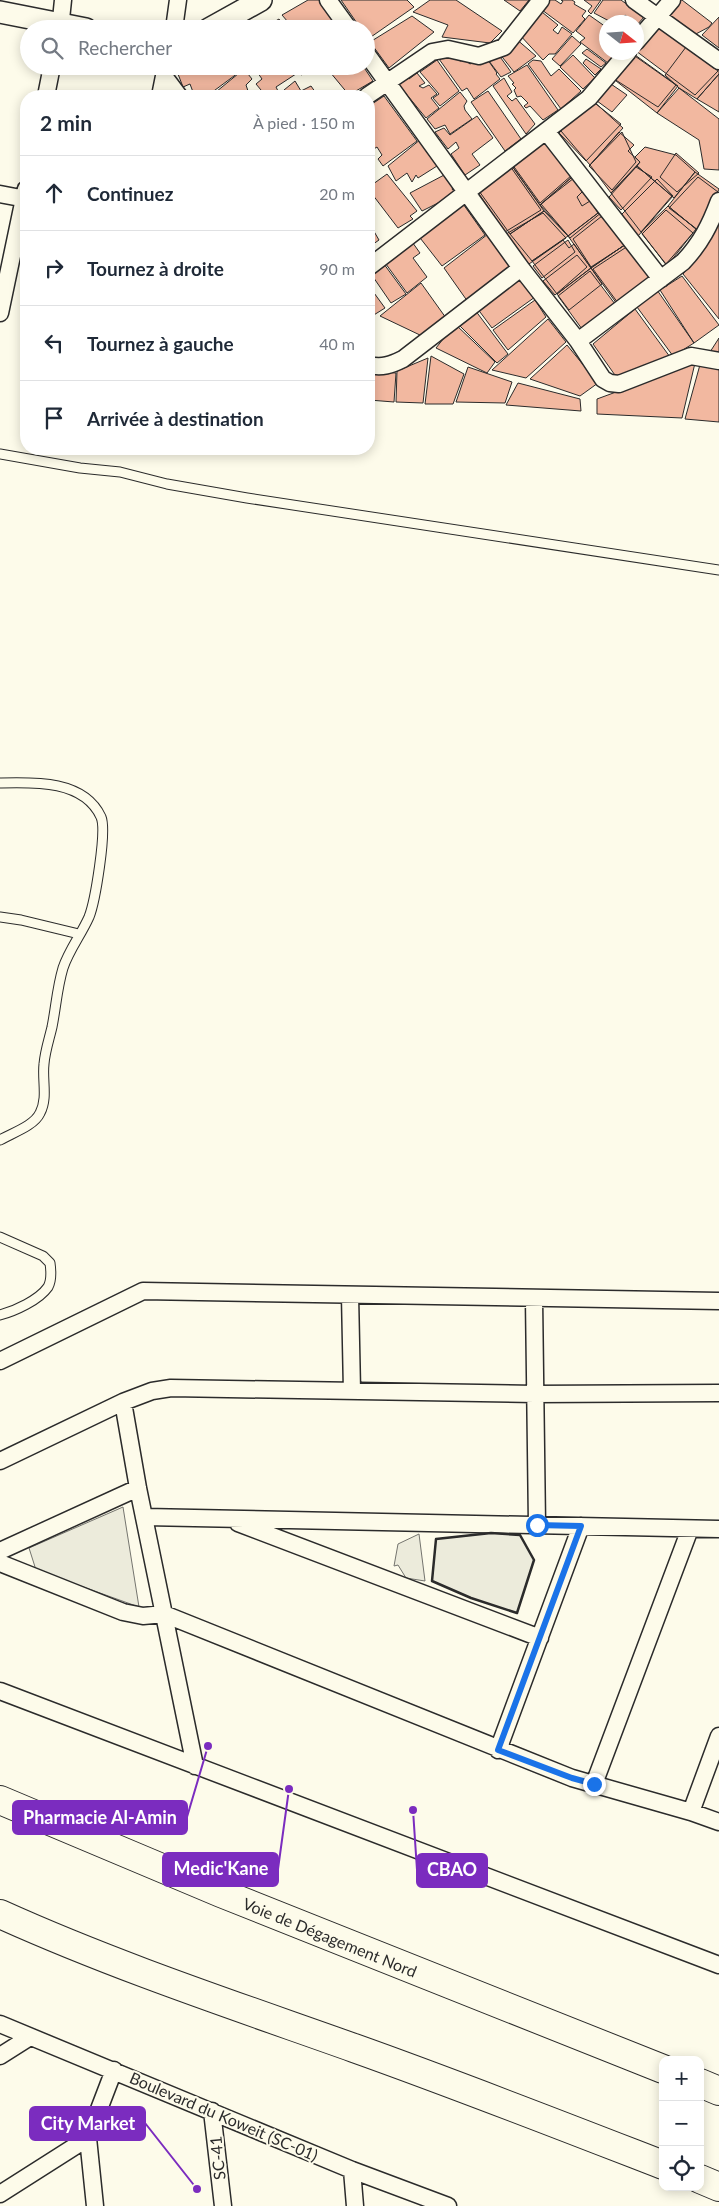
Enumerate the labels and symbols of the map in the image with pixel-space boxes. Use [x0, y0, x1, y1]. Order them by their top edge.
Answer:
north arrow [599, 15, 644, 60]
route start [526, 1514, 549, 1537]
route end [583, 1773, 606, 1796]
callout: Pharmacie Al-Amin [13, 1801, 187, 1834]
text: Pharmacie Al-Amin [23, 1806, 177, 1828]
callout: Medic'Kane [163, 1853, 278, 1886]
callout: CBAO [417, 1854, 487, 1887]
text: Medic'Kane [174, 1857, 269, 1879]
text: CBAO [427, 1858, 477, 1880]
street label: Voie de Dégagement Nord [240, 1893, 420, 1981]
street label: Boulevard du Koweit (SC-01) [127, 2068, 321, 2164]
callout: City Market [30, 2107, 145, 2140]
text: City Market [41, 2112, 136, 2134]
street label: SC-41 [205, 2135, 229, 2181]

